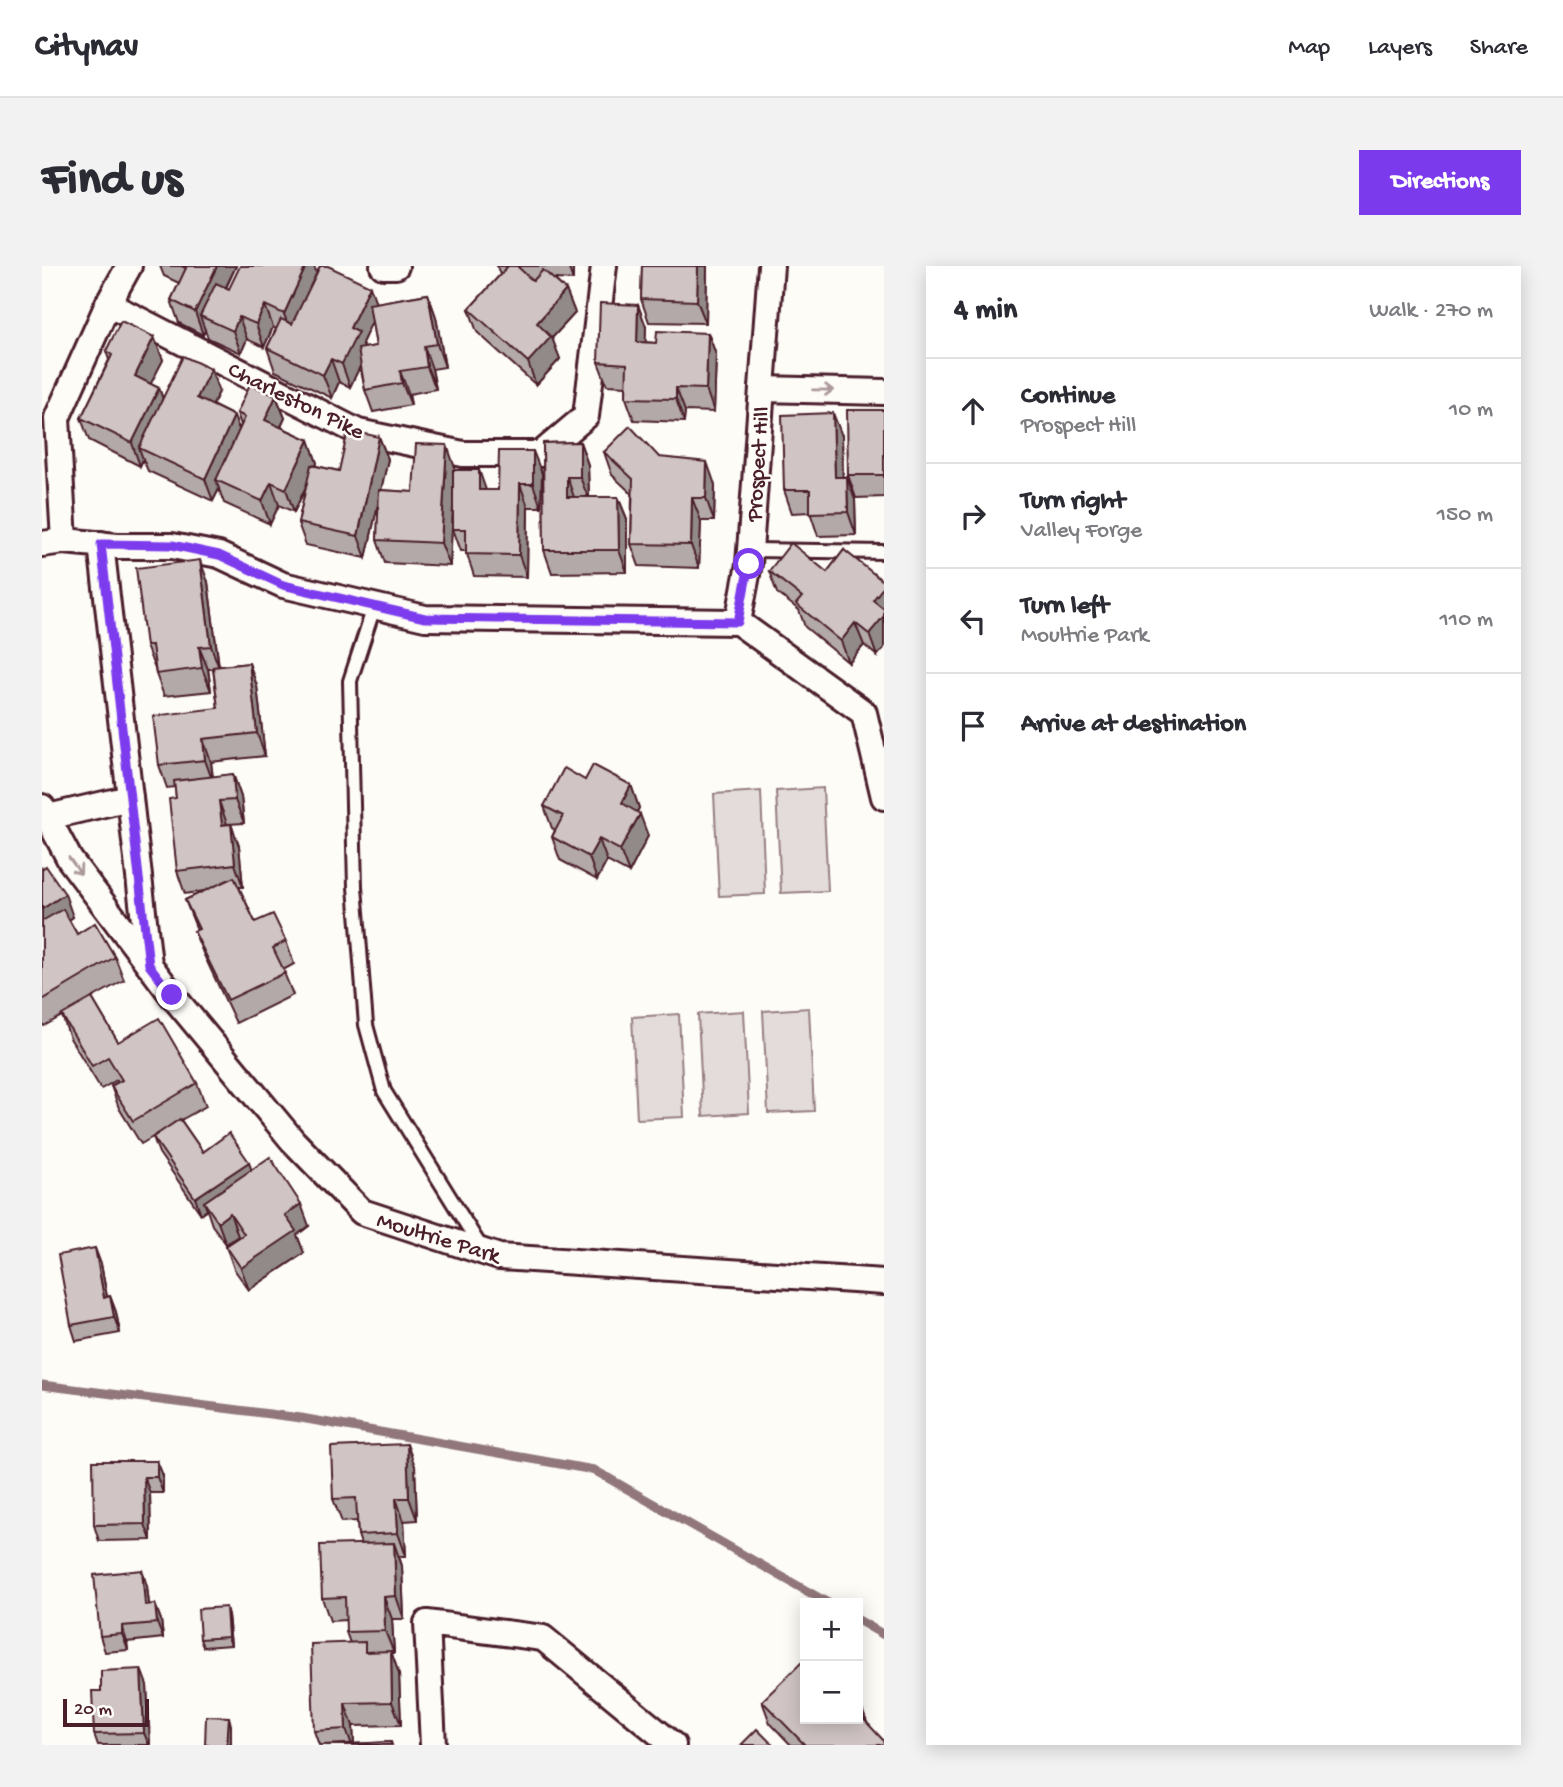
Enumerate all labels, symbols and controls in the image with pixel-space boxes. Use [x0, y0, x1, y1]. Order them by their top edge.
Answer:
text: Citynav [35, 29, 138, 67]
text: Map [1288, 34, 1330, 63]
text: Layers [1368, 34, 1432, 63]
text: Share [1470, 34, 1528, 63]
button: Directions [1359, 150, 1521, 215]
text: Find us [42, 153, 182, 211]
text: 4 min [954, 294, 1017, 329]
text: Walk · 270 m [1369, 298, 1493, 325]
street label: Charleston Pike [223, 357, 369, 447]
text: Continue [1021, 382, 1115, 413]
one-way arrow [811, 384, 834, 397]
icon: ahead [954, 392, 992, 430]
text: 10 m [1449, 397, 1493, 424]
street label: Prospect Hill [742, 406, 777, 524]
text: Prospect Hill [1021, 413, 1136, 440]
text: Turn right [1021, 487, 1125, 518]
icon: right [954, 497, 992, 535]
text: 150 m [1437, 502, 1493, 529]
text: Valley Forge [1021, 518, 1142, 545]
route start [733, 548, 764, 579]
text: Turn left [1021, 592, 1109, 623]
icon: left [954, 602, 992, 640]
text: 110 m [1440, 607, 1493, 634]
text: Moultrie Park [1021, 623, 1148, 650]
icon: arrive [954, 707, 992, 745]
text: Arrive at destination [1021, 710, 1246, 741]
one-way arrow [68, 856, 82, 875]
route end [156, 979, 187, 1010]
street label: Moultrie Park [373, 1208, 505, 1272]
map controls [800, 1598, 863, 1724]
button: + [800, 1598, 863, 1661]
button: − [800, 1661, 863, 1724]
scale bar [63, 1696, 149, 1728]
text: 20 m [74, 1699, 112, 1722]

